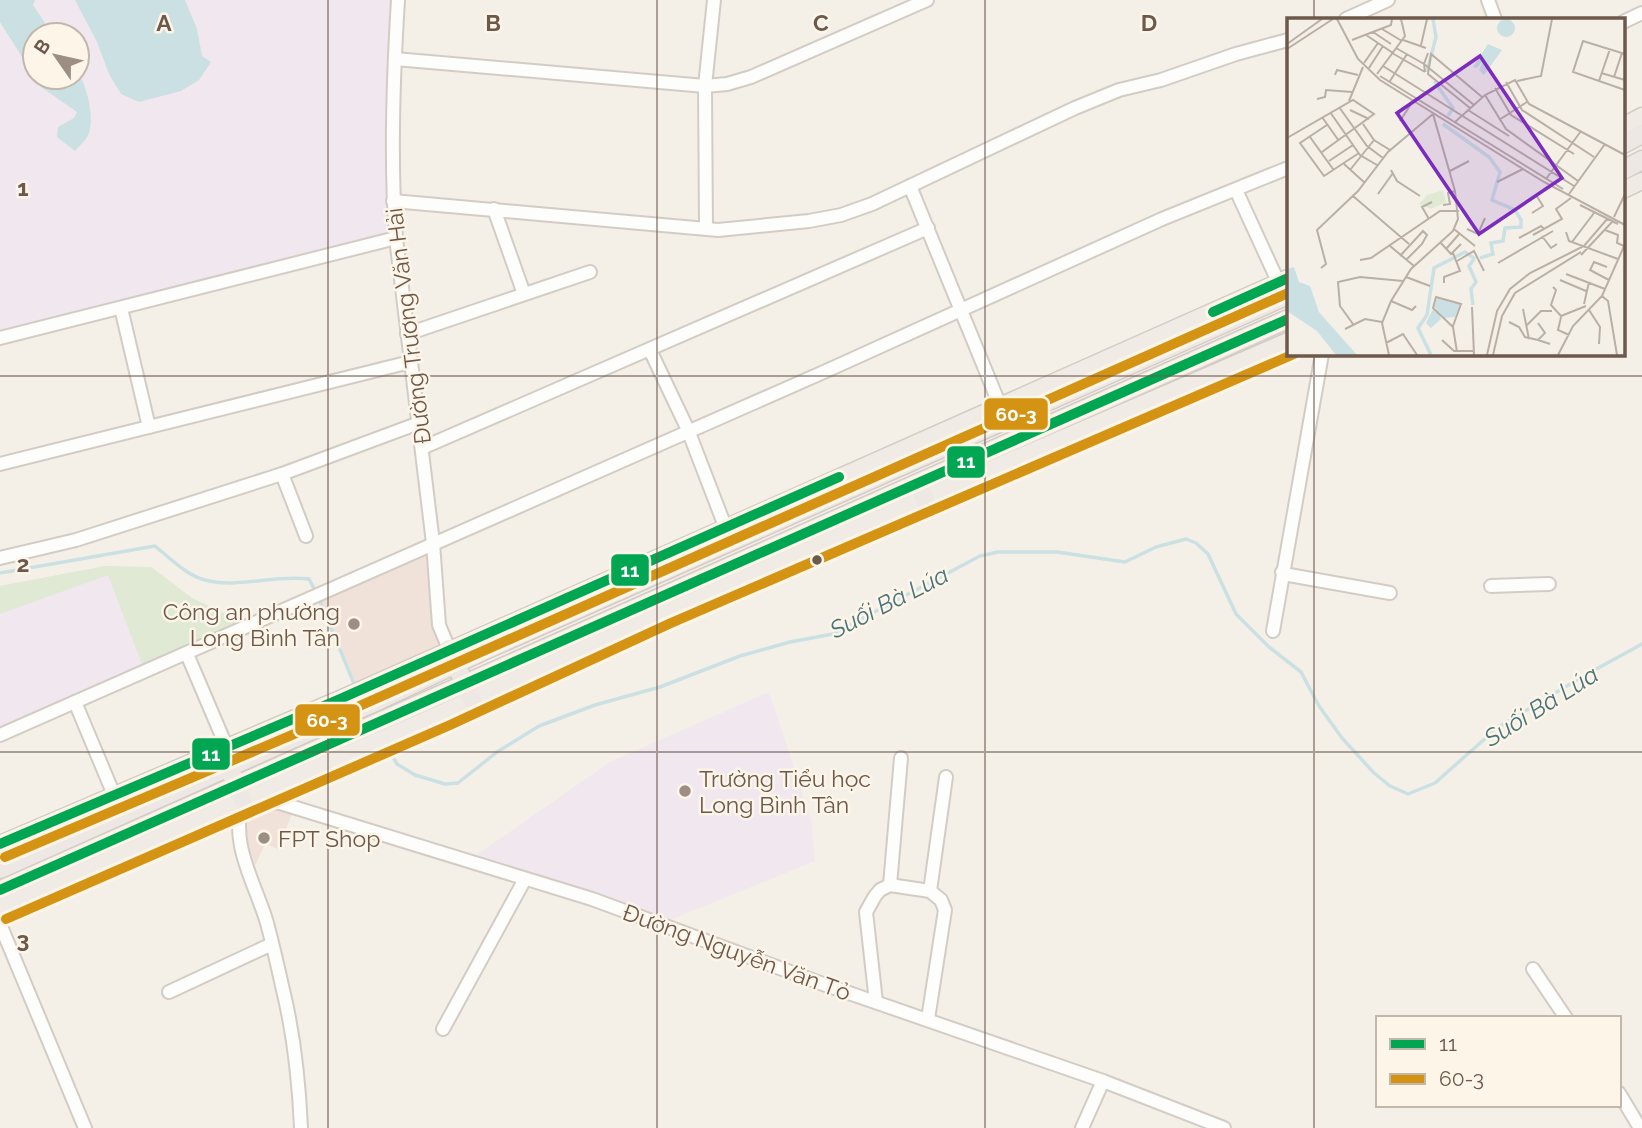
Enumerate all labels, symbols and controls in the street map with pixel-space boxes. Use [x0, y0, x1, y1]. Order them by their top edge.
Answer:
text: A [156, 9, 172, 36]
text: B [485, 9, 501, 36]
text: C [813, 9, 829, 36]
text: D [1141, 9, 1157, 36]
inset map [1287, 18, 1624, 355]
north arrow [21, 21, 91, 91]
text: B [29, 35, 55, 58]
text: 1 [17, 174, 29, 201]
street label: Đường Trương Văn Hải [380, 206, 436, 446]
line badge: 60-3 [983, 397, 1049, 431]
text: 60-3 [995, 403, 1037, 425]
line badge: 11 [946, 445, 986, 479]
text: 11 [957, 450, 975, 472]
text: 2 [17, 550, 29, 577]
line badge: 11 [610, 553, 650, 587]
unlabelled marker [810, 553, 824, 567]
text: 11 [621, 559, 639, 581]
water label: Suối Bà Lúa [824, 560, 953, 645]
place label: Công an phường Long Bình Tân [163, 598, 340, 651]
marker: Công an phường Long Bình Tân [346, 616, 362, 632]
water label: Suối Bà Lúa [1478, 659, 1604, 753]
line badge: 60-3 [294, 703, 361, 737]
text: 60-3 [306, 709, 348, 731]
line badge: 11 [191, 737, 231, 771]
text: 11 [202, 743, 220, 765]
place label: Trường Tiểu học Long Bình Tân [699, 765, 871, 818]
marker: Trường Tiểu học Long Bình Tân [677, 783, 693, 799]
place label: FPT Shop [278, 825, 380, 852]
marker: FPT Shop [256, 830, 272, 846]
street label: Đường Nguyễn Văn Tỏ [619, 898, 855, 1006]
text: 3 [17, 926, 29, 953]
legend [1376, 1016, 1621, 1107]
text: 11 [1439, 1031, 1457, 1056]
text: 60-3 [1439, 1066, 1484, 1091]

